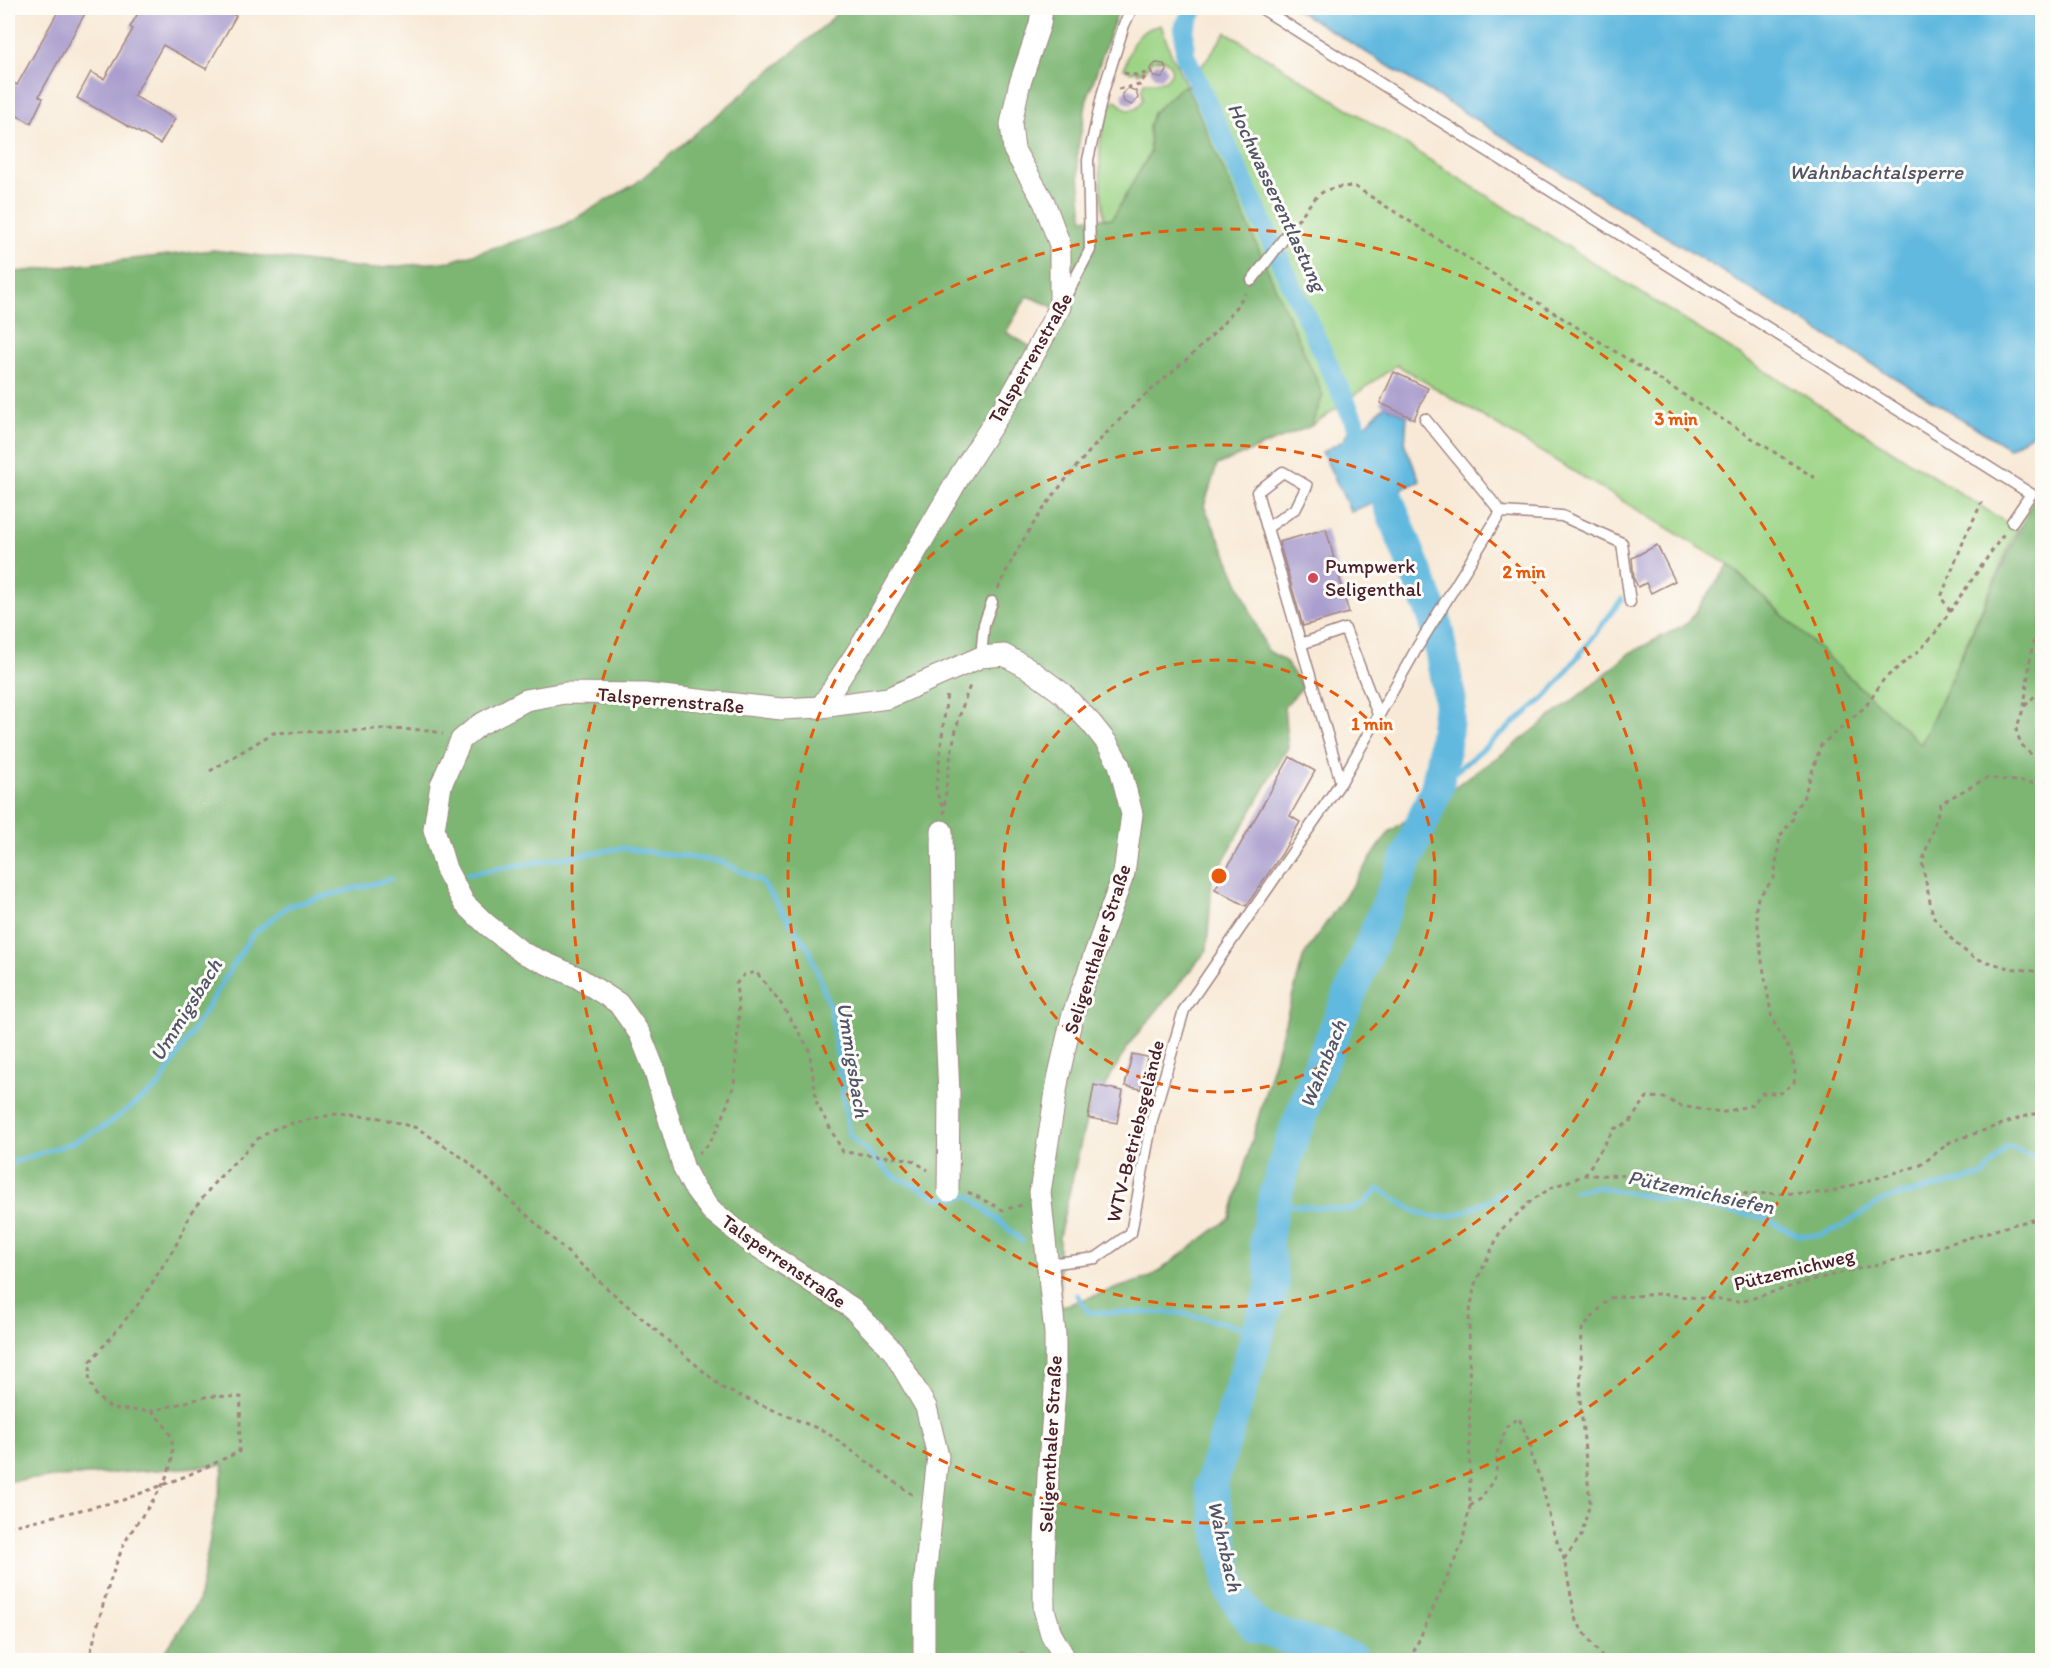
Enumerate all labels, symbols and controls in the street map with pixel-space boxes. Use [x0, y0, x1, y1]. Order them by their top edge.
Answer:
water label: Hochwasserentlastung [1223, 99, 1333, 297]
water label: Wahnbachtalsperre [1789, 159, 1964, 184]
street label: Talsperrenstraße [983, 288, 1077, 428]
text: 3 min [1654, 408, 1698, 430]
place label: Pumpwerk Seligenthal [1325, 554, 1422, 601]
text: 2 min [1503, 561, 1546, 583]
marker: Pumpwerk Seligenthal [1306, 571, 1320, 585]
street label: Talsperrenstraße [597, 682, 745, 718]
text: 1 min [1351, 713, 1393, 735]
street label: Seligenthaler Straße [1058, 861, 1136, 1037]
centre of rings [1209, 866, 1229, 886]
water label: Ummigsbach [144, 953, 227, 1066]
water label: Ummigsbach [832, 1000, 875, 1120]
water label: Wahnbach [1294, 1016, 1352, 1111]
street label: WTV-Betriebsgelände [1101, 1037, 1169, 1225]
water label: Pützemichsiefen [1626, 1164, 1777, 1219]
street label: Talsperrenstraße [717, 1209, 851, 1313]
street label: Pützemichweg [1731, 1242, 1858, 1296]
street label: Seligenthaler Straße [1033, 1355, 1067, 1533]
water label: Wahnbach [1203, 1498, 1248, 1594]

